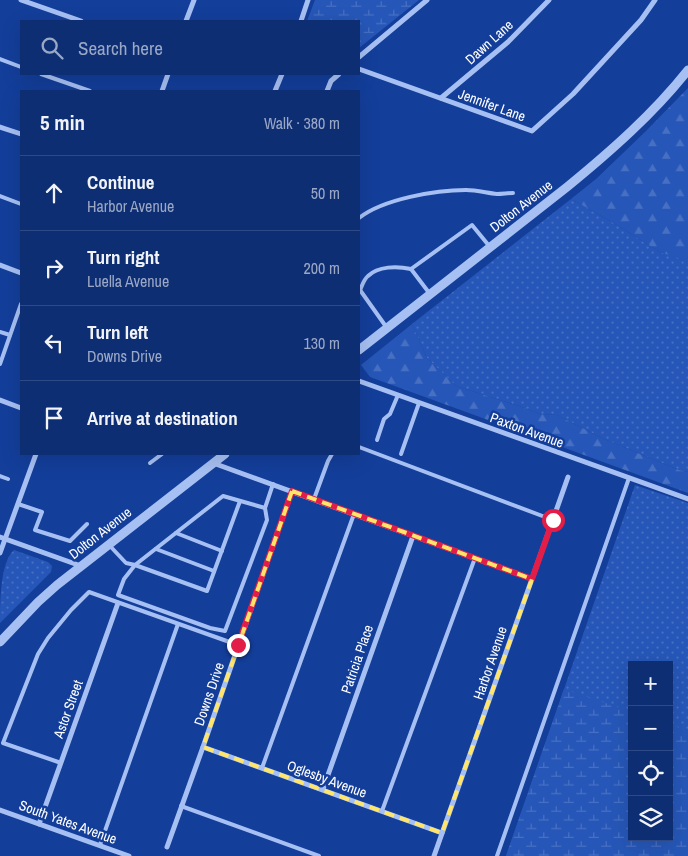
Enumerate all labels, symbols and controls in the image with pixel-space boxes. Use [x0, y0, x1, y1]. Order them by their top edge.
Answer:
street label: Dawn Lane [461, 16, 517, 68]
search box [20, 20, 360, 75]
icon: search [38, 34, 66, 62]
text: Search here [78, 35, 163, 61]
street label: Jennifer Lane [456, 85, 528, 125]
text: 5 min [40, 108, 85, 137]
text: Walk · 380 m [264, 112, 340, 134]
text: Continue [87, 169, 155, 195]
street label: Dolton Avenue [486, 176, 556, 236]
icon: ahead [40, 179, 68, 207]
text: 50 m [311, 182, 340, 204]
text: Harbor Avenue [87, 195, 174, 217]
text: Turn right [87, 244, 159, 270]
icon: right [40, 254, 68, 282]
text: 200 m [304, 257, 340, 279]
text: Luella Avenue [87, 270, 169, 292]
text: Turn left [87, 319, 148, 345]
icon: left [40, 329, 68, 357]
text: 130 m [304, 332, 340, 354]
text: Downs Drive [87, 345, 162, 367]
icon: arrive [40, 404, 68, 432]
text: Arrive at destination [87, 405, 238, 431]
street label: Paxton Avenue [488, 408, 566, 452]
street label: Dolton Avenue [65, 503, 135, 563]
route start [542, 509, 565, 532]
street label: Patricia Place [337, 622, 377, 696]
street label: Harbor Avenue [469, 624, 511, 702]
route end [227, 634, 250, 657]
street label: Downs Drive [190, 660, 228, 728]
map controls [628, 661, 673, 841]
button: + [628, 661, 673, 706]
street label: Astor Street [49, 677, 87, 742]
button: − [628, 706, 673, 751]
button: locate [628, 751, 673, 796]
street label: Oglesby Avenue [285, 756, 369, 802]
street label: South Yates Avenue [17, 796, 119, 848]
button: layers [628, 796, 673, 841]

